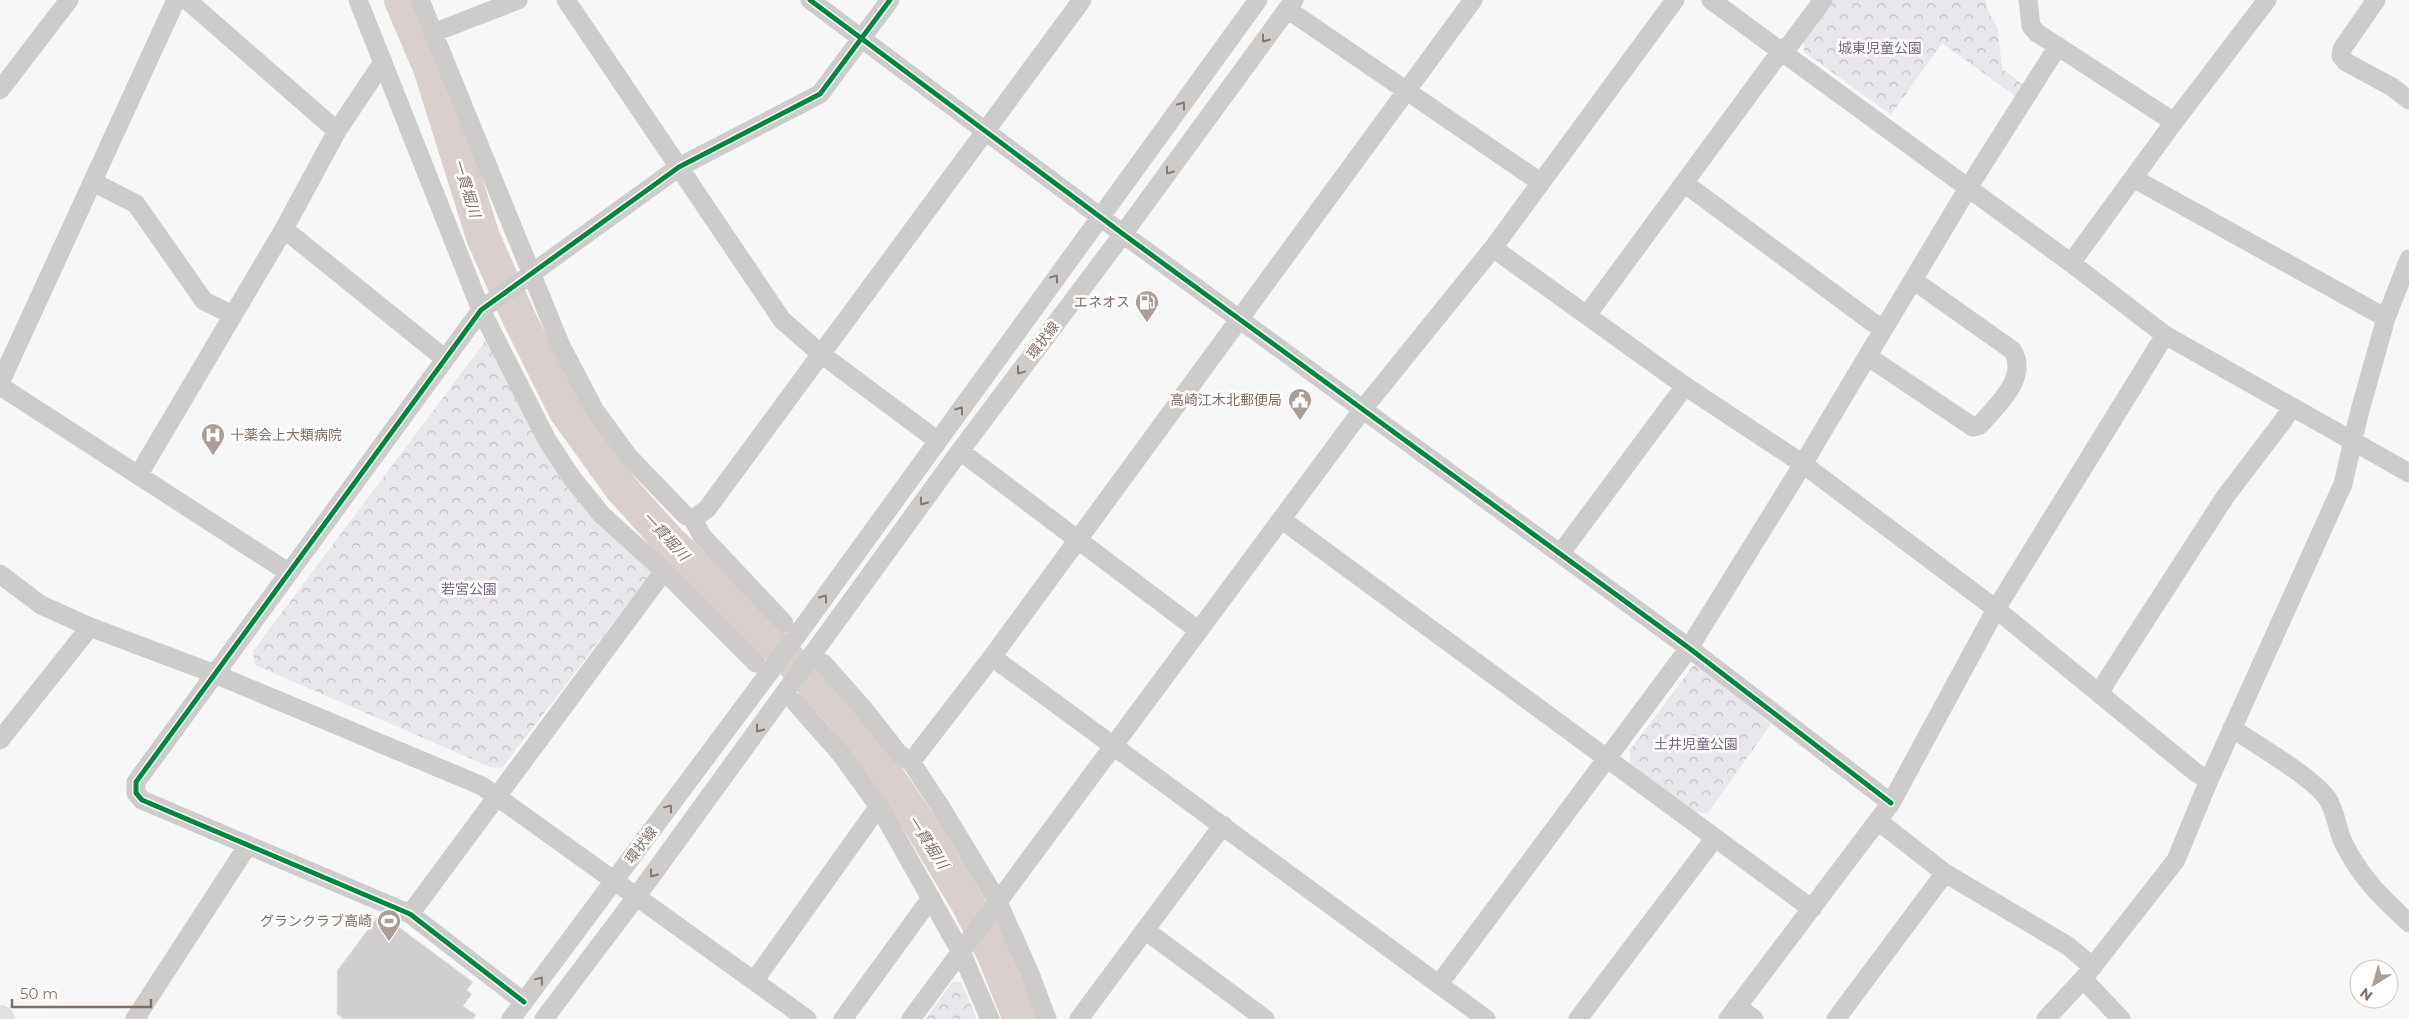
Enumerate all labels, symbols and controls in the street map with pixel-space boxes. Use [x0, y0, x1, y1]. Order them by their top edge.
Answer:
one-way arrow [1262, 33, 1271, 43]
park label: 城東児童公園 [1838, 39, 1922, 57]
one-way arrow [1176, 101, 1185, 110]
water label: 一貫堀川 [449, 157, 485, 221]
one-way arrow [1166, 165, 1175, 175]
one-way arrow [1049, 274, 1058, 284]
fuel station icon: エネオス [1134, 289, 1160, 323]
place label: エネオス [1074, 293, 1130, 311]
street label: 環状線 [1023, 318, 1063, 362]
one-way arrow [1017, 365, 1026, 375]
public building icon: 高崎江木北郵便局 [1287, 387, 1313, 421]
place label: 高崎江木北郵便局 [1170, 391, 1282, 409]
one-way arrow [954, 406, 963, 416]
hospital icon: 十薬会上大類病院 [200, 422, 226, 456]
place label: 十薬会上大類病院 [230, 426, 342, 444]
one-way arrow [920, 496, 929, 506]
water label: 一貫堀川 [639, 508, 695, 566]
park label: 若宮公園 [441, 580, 497, 598]
one-way arrow [818, 595, 827, 604]
one-way arrow [756, 723, 765, 733]
park label: 土井児童公園 [1654, 735, 1738, 753]
one-way arrow [663, 804, 672, 814]
water label: 一貫堀川 [904, 812, 953, 874]
street label: 環状線 [621, 823, 661, 867]
one-way arrow [650, 868, 659, 878]
sports icon: グランクラブ高崎 [376, 908, 402, 942]
place label: グランクラブ高崎 [260, 912, 372, 930]
north arrow [2349, 959, 2399, 1009]
scale bar [12, 976, 151, 1008]
one-way arrow [534, 976, 543, 986]
text: 50 m [20, 984, 58, 1003]
text: N [2356, 984, 2376, 1005]

